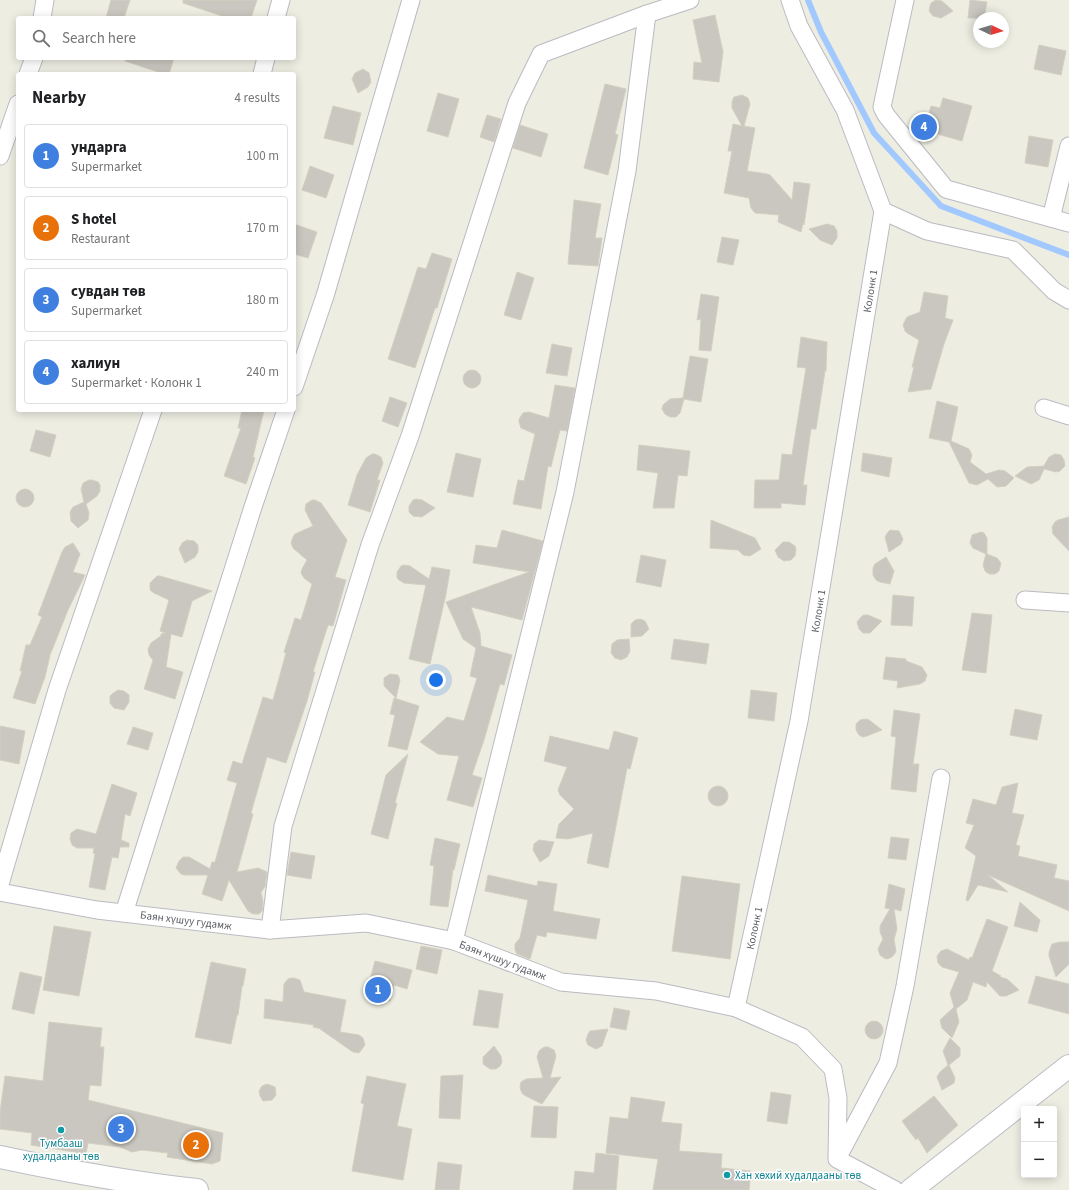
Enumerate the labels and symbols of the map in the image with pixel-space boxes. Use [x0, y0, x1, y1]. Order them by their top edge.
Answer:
north arrow [973, 12, 1009, 48]
pin: 4 [911, 112, 937, 142]
street label: Колонк 1 [860, 268, 881, 314]
street label: Колонк 1 [808, 588, 829, 634]
your location [426, 670, 446, 690]
street label: Колонк 1 [743, 905, 766, 951]
street label: Баян хүшуу гудамж [139, 907, 233, 934]
street label: Баян хүшуу гудамж [457, 937, 549, 984]
pin: 1 [365, 975, 391, 1005]
pin: 3 [108, 1114, 134, 1144]
marker: Тумбааш худалдааны төв [56, 1125, 66, 1135]
pin: 2 [183, 1130, 209, 1160]
place label: Тумбааш худалдааны төв [23, 1136, 100, 1164]
place label: Хан хөхий худалдааны төв [735, 1168, 861, 1183]
marker: Хан хөхий худалдааны төв [722, 1170, 732, 1180]

